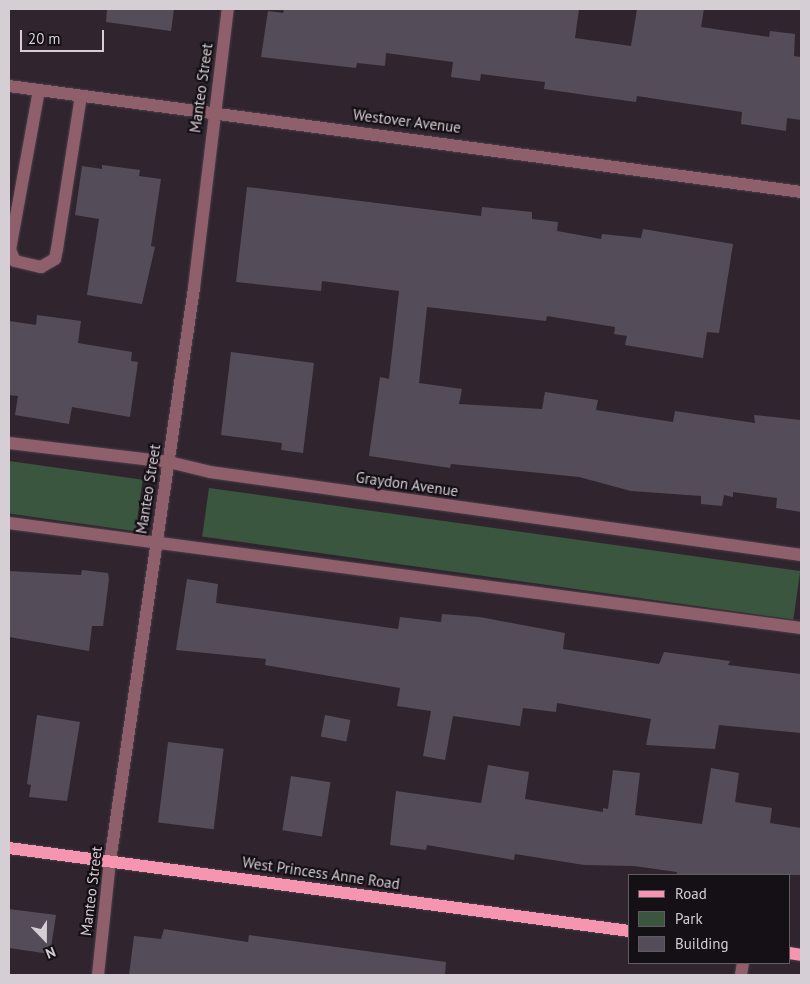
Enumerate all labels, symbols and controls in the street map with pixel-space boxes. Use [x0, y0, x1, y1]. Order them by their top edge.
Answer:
scale bar [22, 20, 106, 52]
text: 20 m [28, 29, 61, 48]
street label: Manteo Street [186, 42, 216, 134]
street label: Westover Avenue [352, 105, 462, 137]
street label: Manteo Street [132, 443, 164, 535]
street label: Graydon Avenue [354, 468, 460, 500]
street label: Manteo Street [77, 845, 105, 937]
street label: West Princess Anne Road [241, 853, 401, 893]
legend [628, 874, 790, 964]
text: Road [675, 884, 707, 903]
text: Park [675, 909, 703, 928]
north arrow [20, 914, 70, 964]
text: Building [675, 934, 729, 953]
text: N [43, 943, 58, 963]

